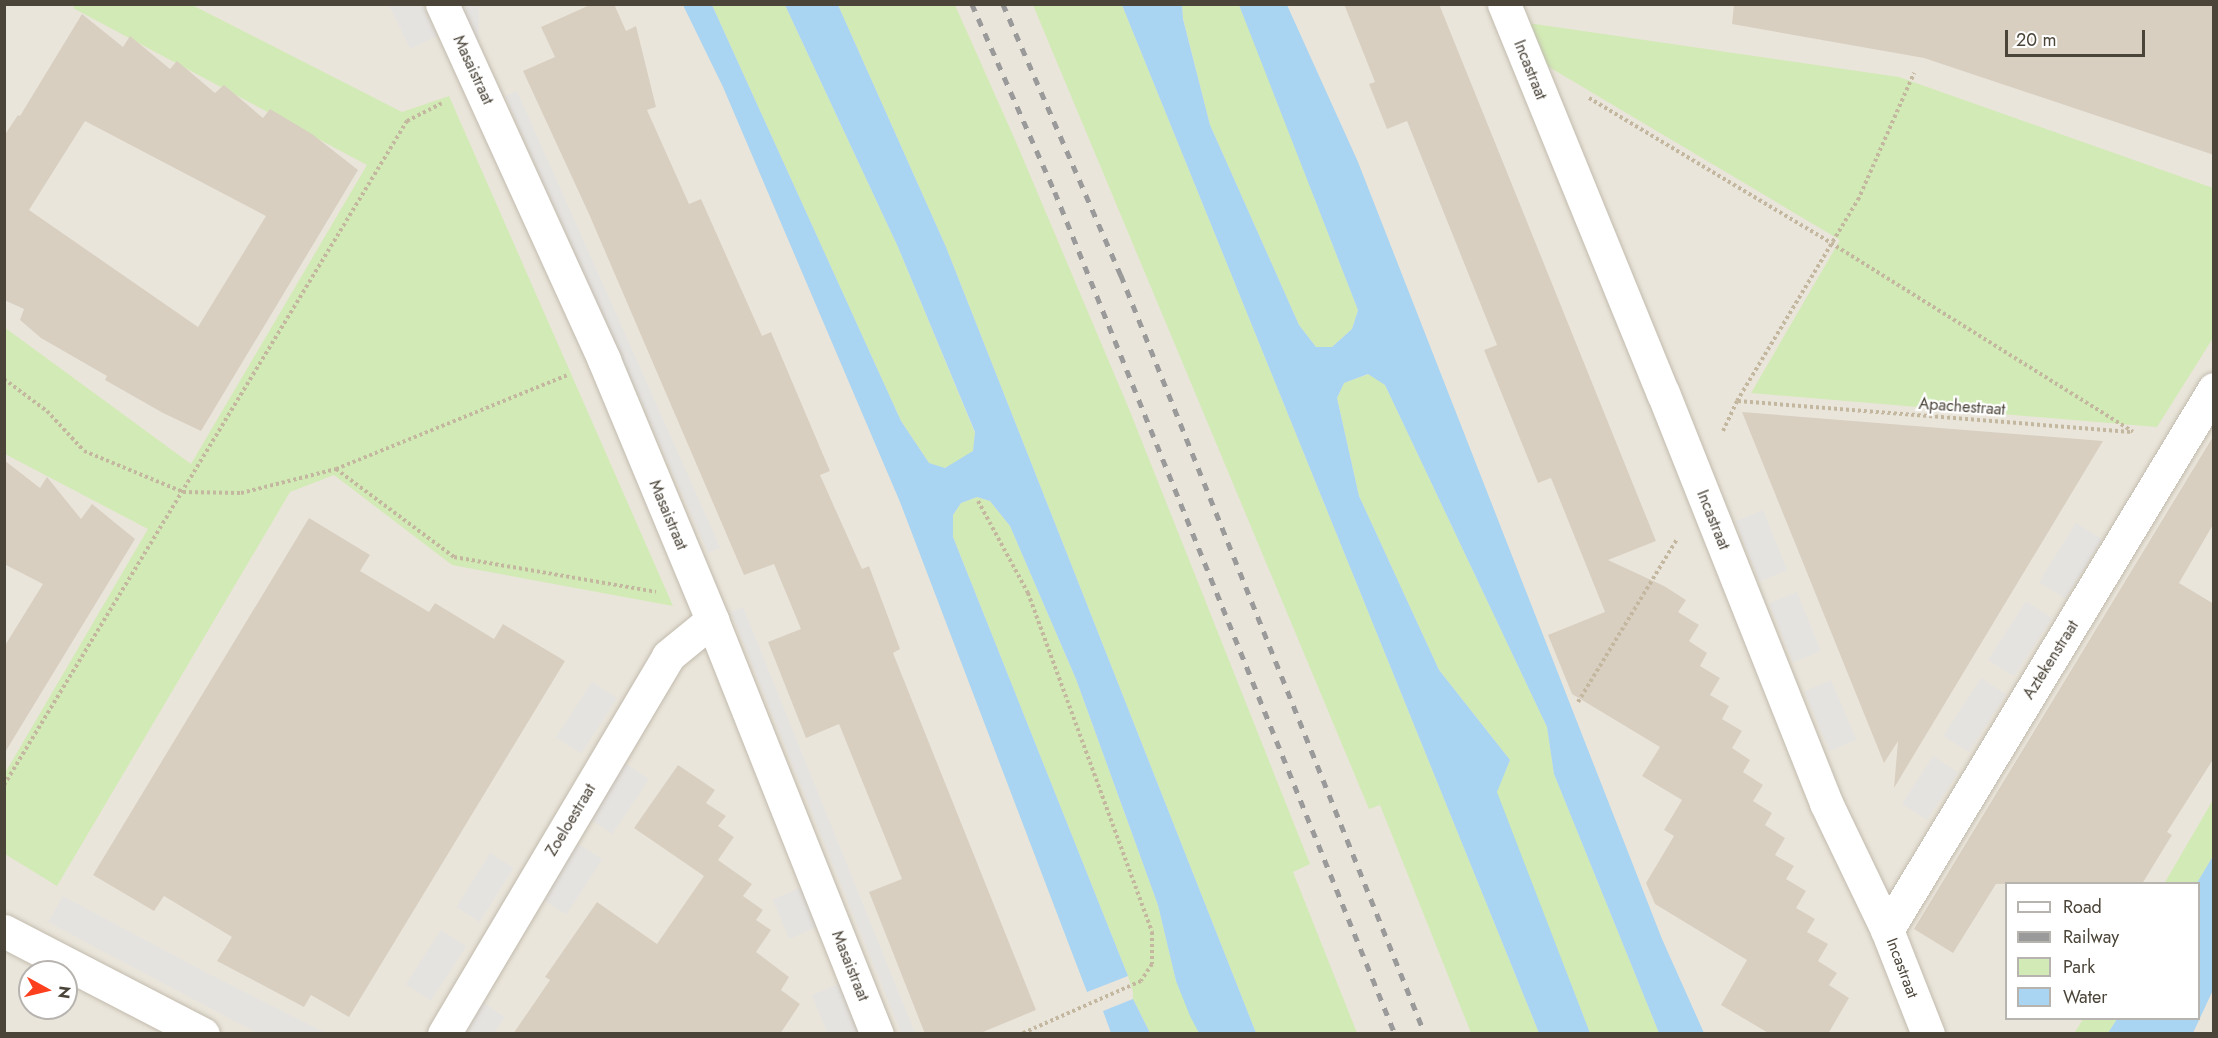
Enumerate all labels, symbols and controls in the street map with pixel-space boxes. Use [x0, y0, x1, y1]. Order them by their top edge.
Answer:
scale bar [2008, 18, 2148, 56]
text: 20 m [2016, 27, 2056, 53]
street label: Masaistraat [449, 32, 497, 108]
street label: Incastraat [1509, 37, 1551, 103]
street label: Apachestraat [1918, 394, 2006, 420]
street label: Masaistraat [645, 477, 691, 553]
street label: Incastraat [1692, 487, 1734, 553]
street label: Aztekenstraat [2019, 617, 2083, 703]
street label: Zoeloestraat [542, 780, 600, 860]
legend [2005, 882, 2200, 1020]
text: Road [2063, 894, 2102, 920]
text: Railway [2063, 924, 2119, 950]
street label: Masaistraat [827, 928, 873, 1004]
street label: Incastraat [1882, 935, 1922, 1001]
text: Park [2063, 954, 2095, 980]
north arrow [18, 960, 78, 1020]
text: N [52, 984, 77, 1000]
text: Water [2063, 984, 2107, 1010]

